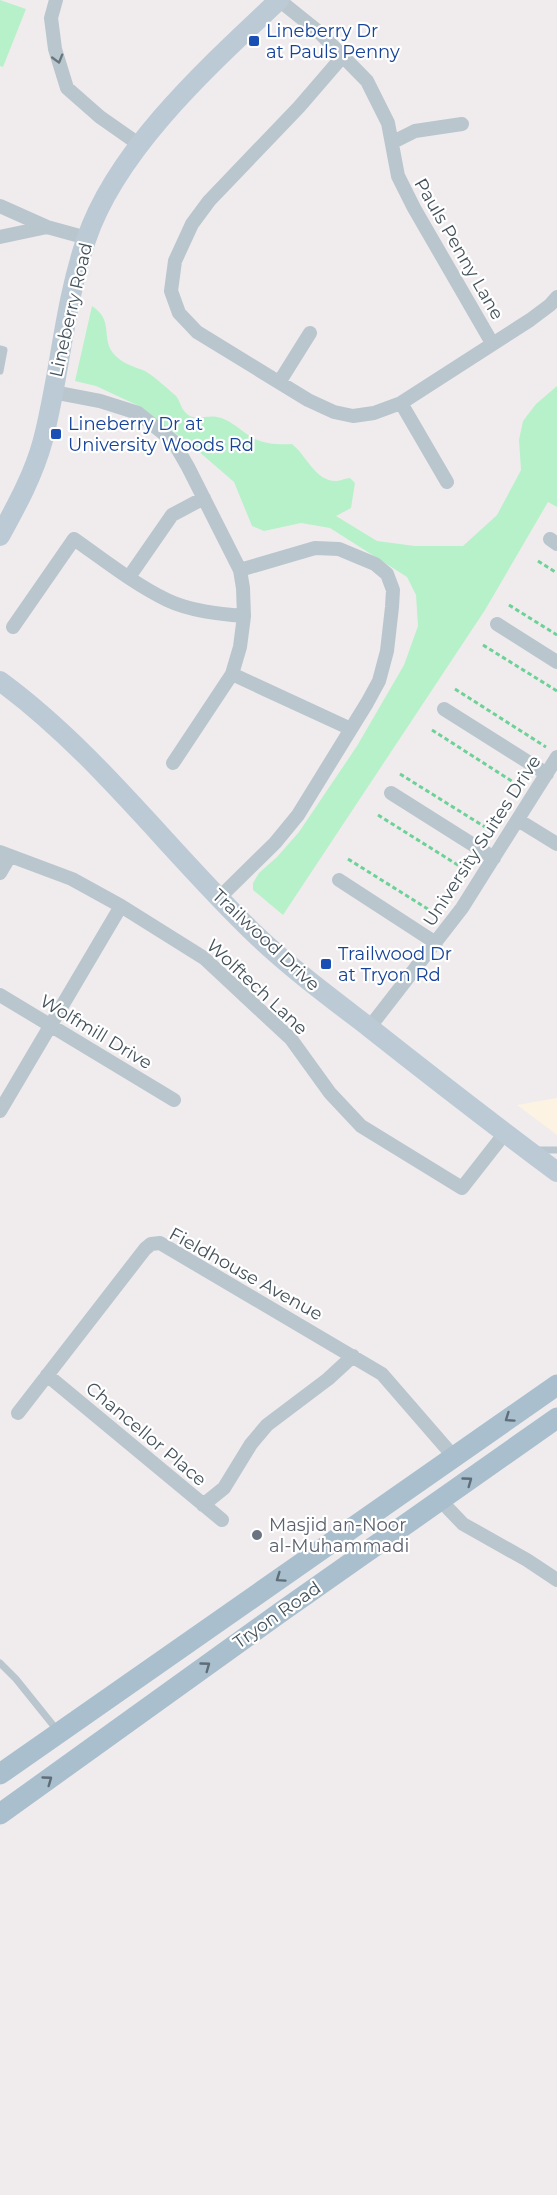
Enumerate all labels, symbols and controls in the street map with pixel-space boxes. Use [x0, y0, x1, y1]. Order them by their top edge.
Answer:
place label: Lineberry Dr at Pauls Penny [266, 20, 400, 63]
marker: Lineberry Dr at Pauls Penny [247, 34, 261, 48]
one-way arrow [51, 53, 63, 64]
street label: Pauls Penny Lane [409, 174, 509, 324]
street label: Lineberry Road [45, 241, 97, 379]
place label: Lineberry Dr at University Woods Rd [68, 413, 254, 456]
marker: Lineberry Dr at University Woods Rd [49, 427, 63, 441]
street label: University Suites Drive [418, 751, 546, 931]
street label: Trailwood Drive [208, 885, 324, 996]
street label: Wolftech Lane [202, 935, 312, 1040]
place label: Trailwood Dr at Tryon Rd [338, 943, 452, 986]
marker: Trailwood Dr at Tryon Rd [319, 957, 333, 971]
street label: Wolfmill Drive [36, 990, 156, 1074]
street label: Fieldhouse Avenue [165, 1223, 327, 1325]
street label: Chancellor Place [81, 1377, 211, 1491]
one-way arrow [505, 1411, 516, 1422]
one-way arrow [462, 1477, 473, 1488]
place label: Masjid an-Noor al-Muhammadi [269, 1514, 409, 1557]
marker: Masjid an-Noor al-Muhammadi [250, 1528, 264, 1542]
one-way arrow [276, 1571, 287, 1582]
street label: Tryon Road [229, 1577, 325, 1653]
one-way arrow [199, 1662, 210, 1673]
one-way arrow [41, 1776, 52, 1787]

